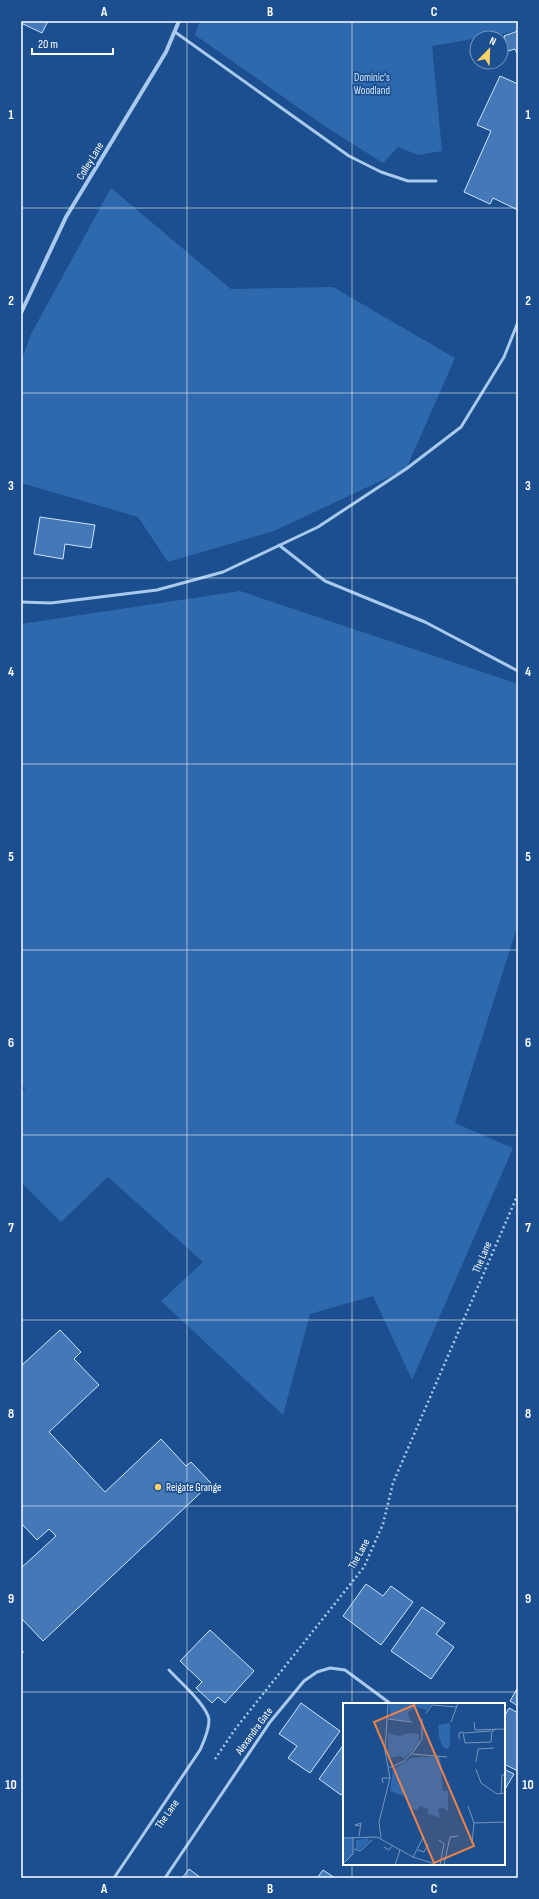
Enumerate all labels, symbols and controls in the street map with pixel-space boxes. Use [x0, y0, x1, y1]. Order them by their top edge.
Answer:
text: A [100, 4, 108, 20]
text: B [267, 4, 273, 20]
text: C [431, 4, 438, 20]
scale bar [32, 30, 113, 56]
north arrow [469, 30, 509, 70]
text: N [487, 34, 498, 48]
text: 20 m [38, 37, 58, 52]
park label: Dominic's Woodland [354, 71, 391, 97]
text: 1 [8, 107, 14, 123]
text: 1 [525, 107, 531, 123]
street label: Colley Lane [74, 140, 106, 182]
text: 2 [8, 293, 14, 309]
text: 2 [525, 293, 531, 309]
text: 3 [8, 478, 14, 494]
text: 3 [525, 478, 531, 494]
text: 4 [8, 664, 14, 680]
text: 4 [525, 664, 531, 680]
text: 5 [8, 849, 14, 865]
text: 5 [525, 849, 531, 865]
text: 6 [8, 1035, 14, 1051]
text: 6 [525, 1035, 531, 1051]
text: 7 [8, 1220, 14, 1236]
text: 7 [525, 1220, 531, 1236]
street label: The Lane [470, 1239, 494, 1275]
text: 8 [8, 1406, 14, 1422]
text: 8 [525, 1406, 531, 1422]
place label: Reigate Grange [166, 1481, 222, 1494]
marker: Reigate Grange [153, 1482, 163, 1492]
street label: The Lane [345, 1537, 373, 1571]
text: 9 [8, 1591, 14, 1607]
text: 9 [525, 1591, 531, 1607]
inset map [343, 1703, 505, 1865]
street label: Alexandra Gate [232, 1705, 275, 1758]
text: 10 [5, 1777, 17, 1793]
text: 10 [522, 1777, 534, 1793]
street label: The Lane [152, 1797, 182, 1831]
text: A [100, 1881, 108, 1897]
text: B [267, 1881, 273, 1897]
text: C [431, 1881, 438, 1897]

